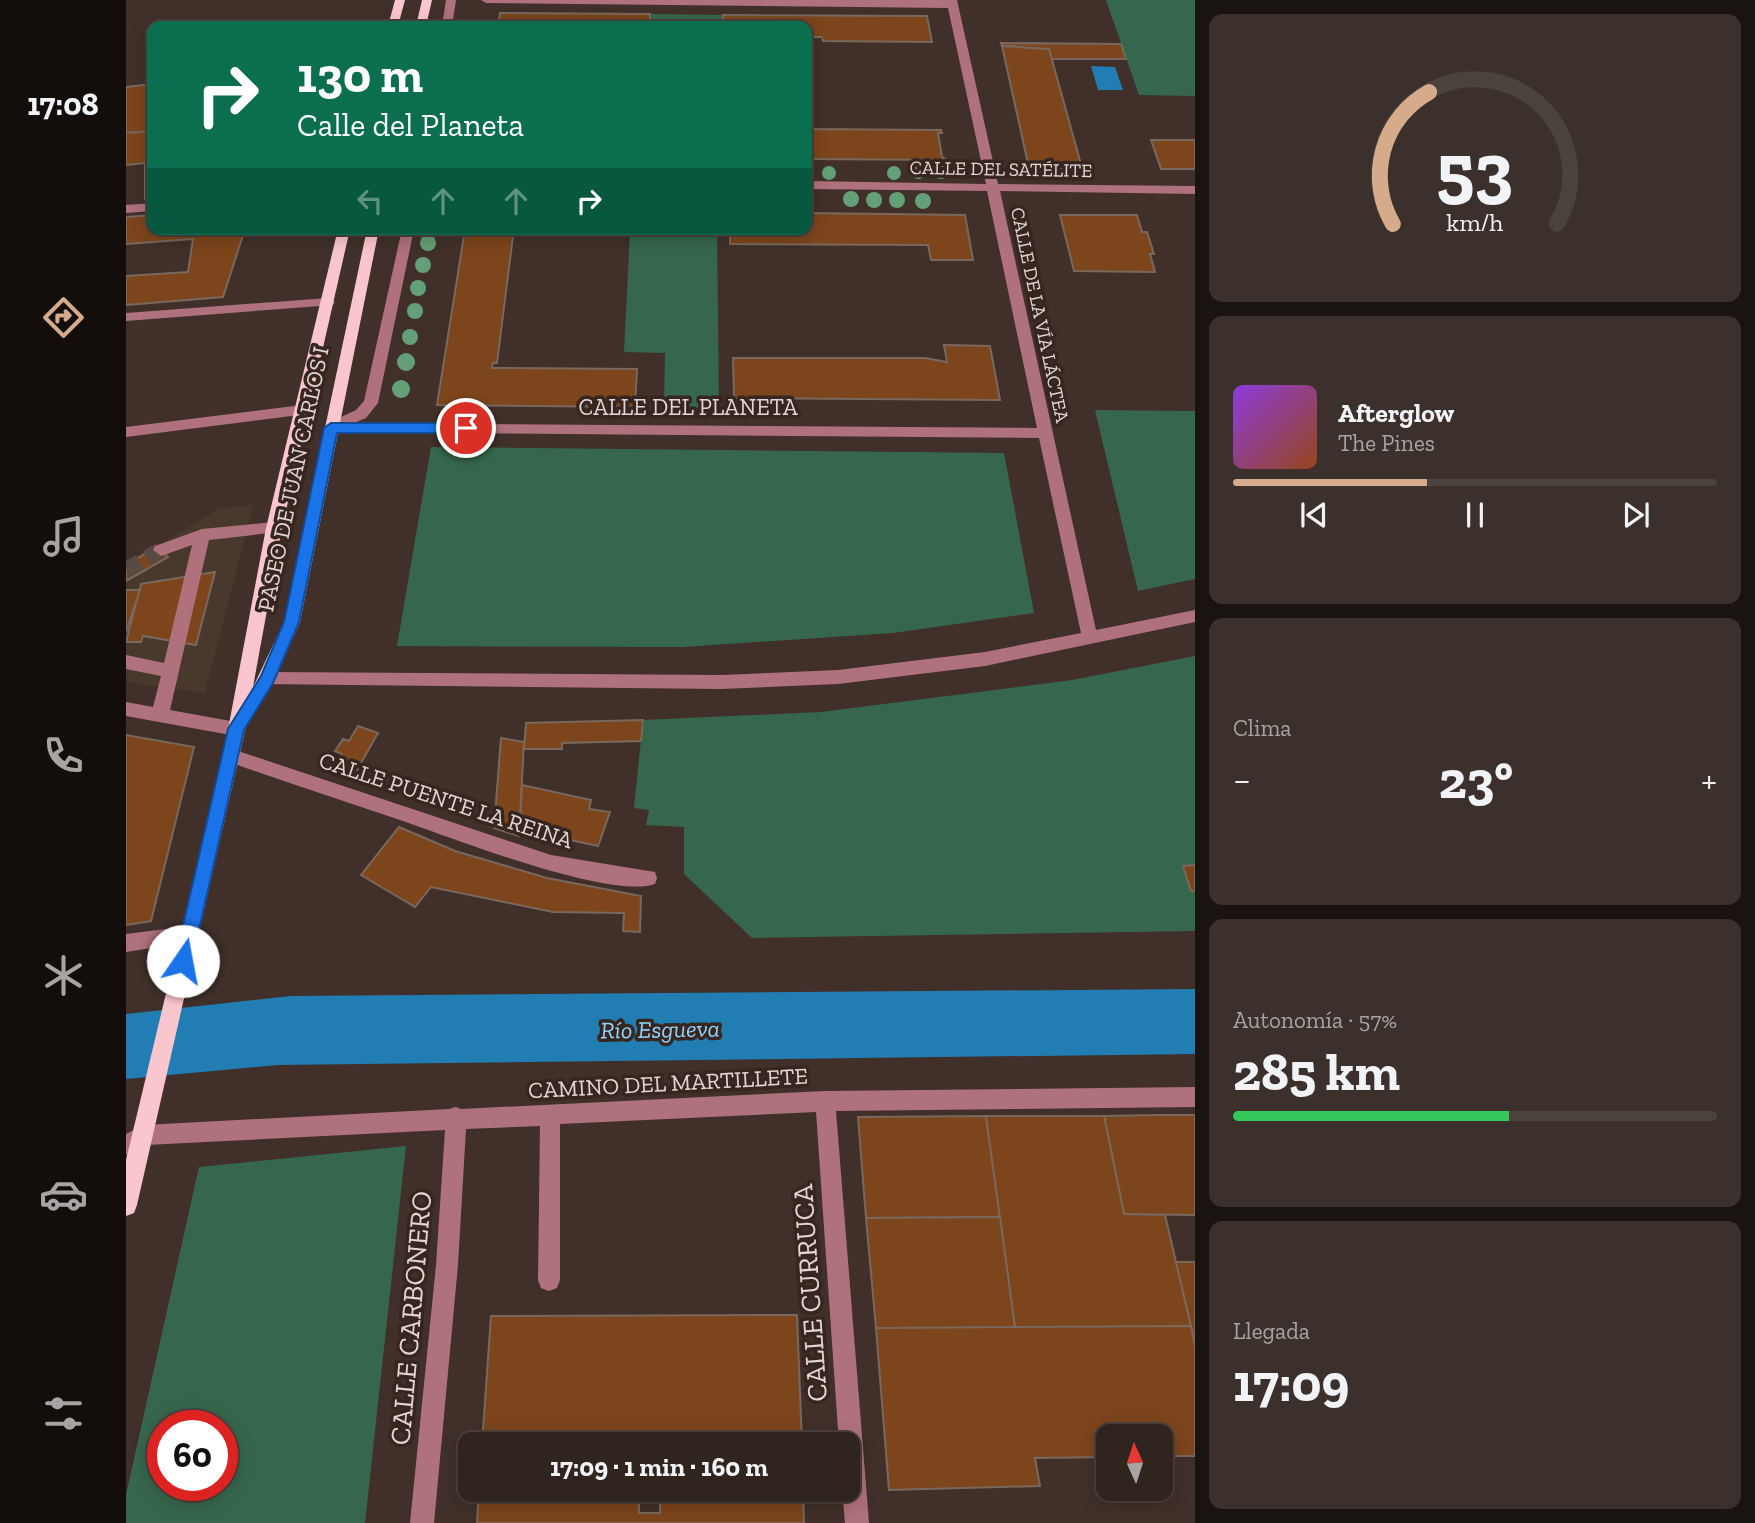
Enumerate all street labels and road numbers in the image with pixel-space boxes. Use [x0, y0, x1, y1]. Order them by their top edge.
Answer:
street label: CALLE DEL SATÉLITE [909, 156, 1093, 182]
street label: CALLE DE LA VÍA LÁCTEA [1006, 205, 1074, 425]
street label: PASEO DE JUAN CARLOS I [251, 344, 335, 614]
street label: CALLE DEL PLANETA [578, 393, 799, 421]
street label: CALLE PUENTE LA REINA [316, 746, 577, 855]
street label: CAMINO DEL MARTILLETE [527, 1062, 809, 1104]
street label: CALLE CURRUCA [786, 1182, 834, 1403]
street label: CALLE CARBONERO [383, 1190, 439, 1446]

